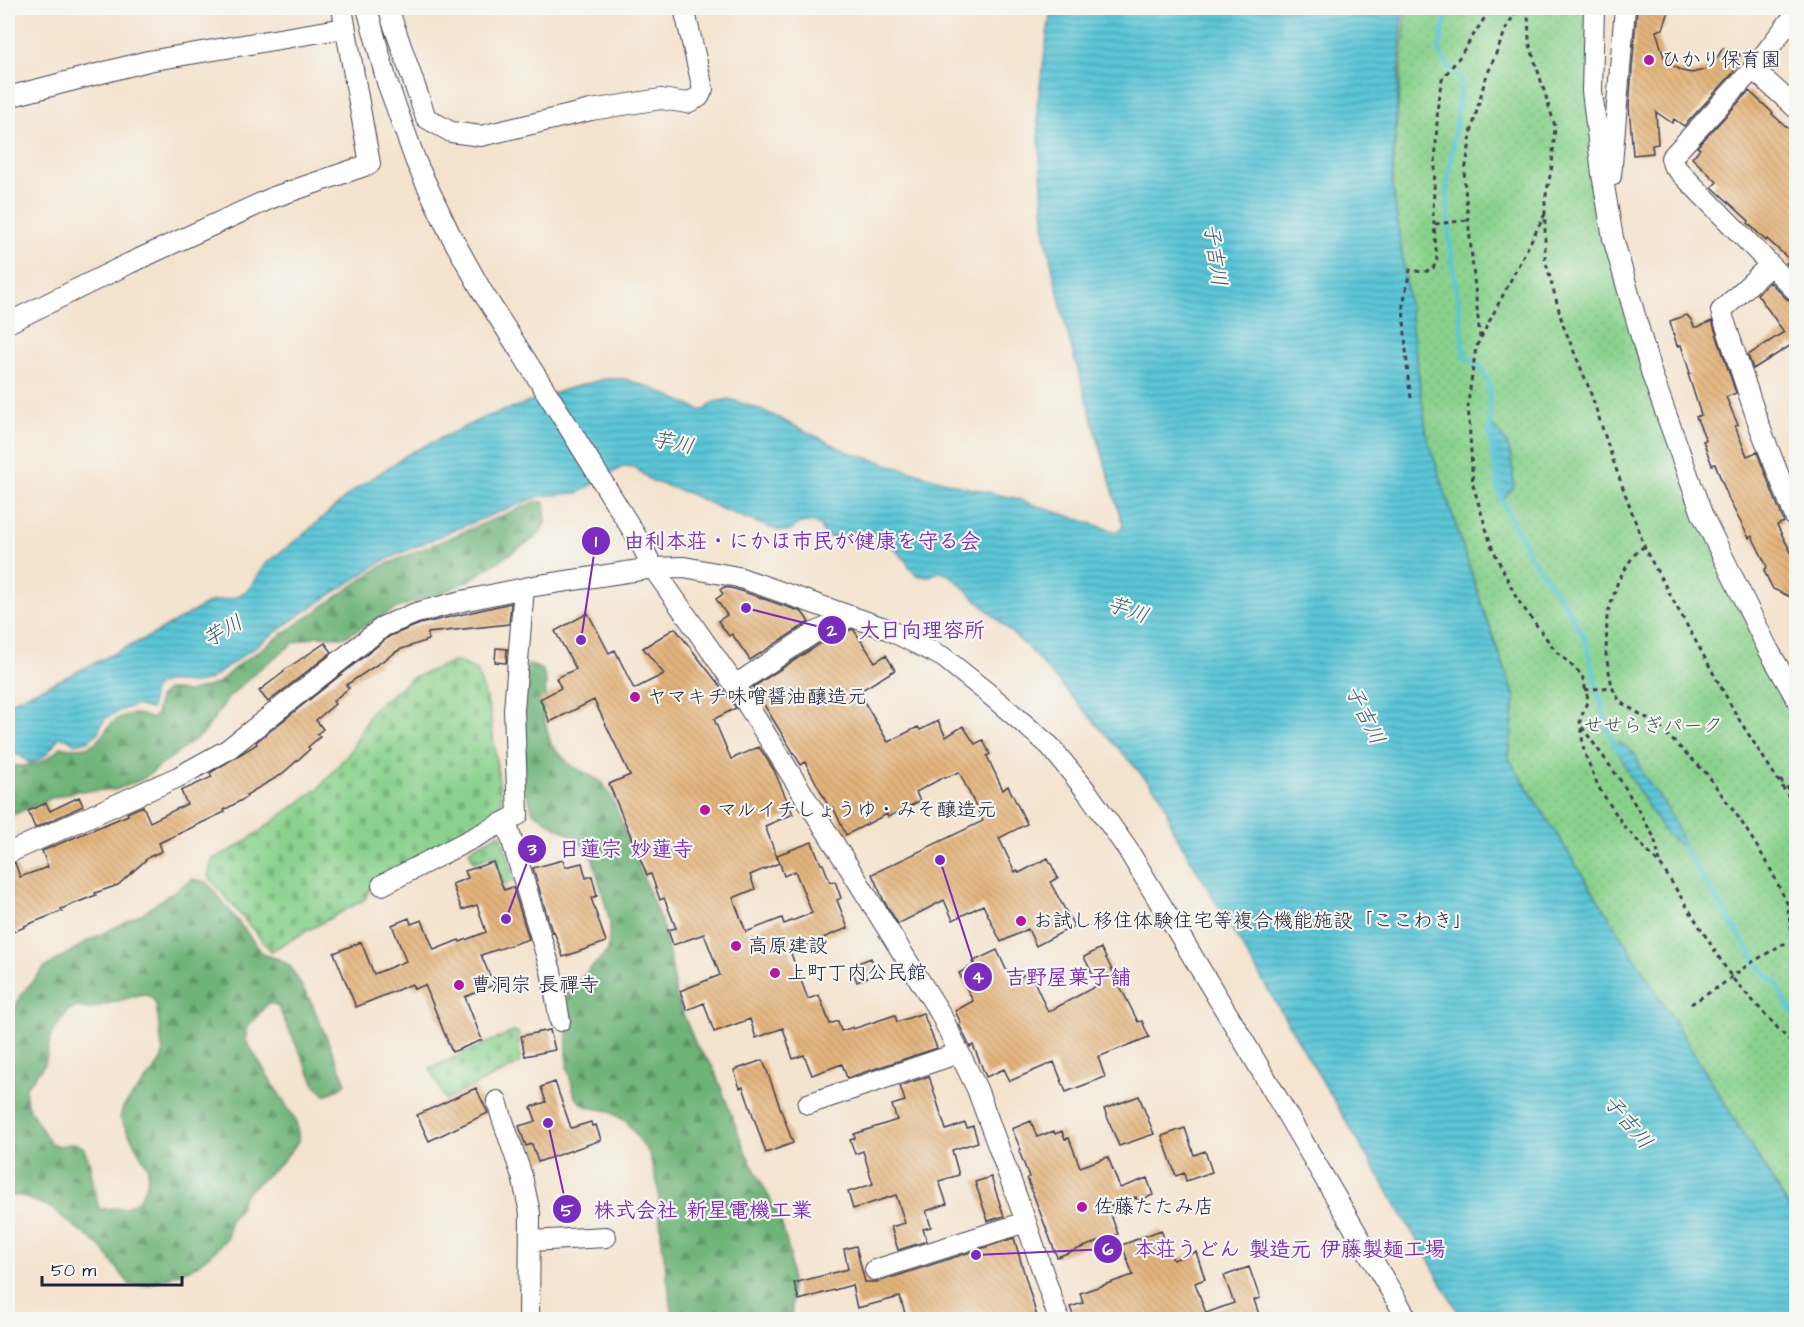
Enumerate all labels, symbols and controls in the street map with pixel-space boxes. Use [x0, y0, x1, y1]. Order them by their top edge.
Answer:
place label: ひかり保育園 [1661, 46, 1781, 74]
marker: ひかり保育園 [1642, 53, 1656, 67]
water label: 子吉川 [1196, 222, 1234, 288]
water label: 芋川 [649, 424, 697, 462]
callout: 由利本荘・にかほ市民が健康を守る会 [581, 521, 992, 560]
text: 由利本荘・にかほ市民が健康を守る会 [624, 527, 981, 556]
text: 1 [595, 529, 598, 554]
water label: 芋川 [1103, 589, 1153, 631]
water label: 芋川 [198, 608, 248, 654]
callout: 大日向理容所 [817, 611, 997, 650]
text: 大日向理容所 [859, 616, 985, 645]
text: 2 [826, 618, 838, 643]
water label: 子吉川 [1338, 680, 1392, 750]
place label: ヤマキチ味噌醤油醸造元 [647, 683, 867, 711]
marker: ヤマキチ味噌醤油醸造元 [628, 690, 642, 704]
park label: せせらぎパーク [1583, 712, 1723, 740]
place label: マルイチしょうゆ・みそ醸造元 [717, 796, 997, 824]
marker: マルイチしょうゆ・みそ醸造元 [698, 803, 712, 817]
callout: 日蓮宗 妙蓮寺 [517, 829, 705, 868]
text: 日蓮宗 妙蓮寺 [559, 835, 693, 864]
text: 3 [526, 837, 537, 862]
place label: お試し移住体験住宅等複合機能施設「ここわき」 [1033, 907, 1473, 935]
marker: お試し移住体験住宅等複合機能施設「ここわき」 [1014, 914, 1028, 928]
place label: 高原建設 [748, 932, 828, 960]
marker: 高原建設 [729, 939, 743, 953]
callout: 吉野屋菓子舗 [963, 957, 1143, 996]
place label: 上町丁内公民館 [787, 959, 927, 987]
text: 吉野屋菓子舗 [1005, 963, 1131, 992]
text: 4 [972, 965, 985, 990]
marker: 上町丁内公民館 [768, 966, 782, 980]
place label: 曹洞宗 長禪寺 [471, 971, 599, 999]
marker: 曹洞宗 長禪寺 [452, 978, 466, 992]
water label: 子吉川 [1597, 1089, 1659, 1155]
callout: 株式会社 新星電機工業 [552, 1190, 824, 1229]
place label: 佐藤たたみ店 [1094, 1193, 1214, 1221]
text: 株式会社 新星電機工業 [594, 1196, 812, 1225]
text: 5 [561, 1198, 574, 1223]
marker: 佐藤たたみ店 [1075, 1200, 1089, 1214]
callout: 本荘うどん 製造元 伊藤製麺工場 [1093, 1229, 1458, 1268]
text: 本荘うどん 製造元 伊藤製麺工場 [1134, 1235, 1446, 1264]
text: 6 [1102, 1237, 1114, 1262]
scale bar [42, 1249, 182, 1287]
text: 50 m [51, 1258, 96, 1283]

